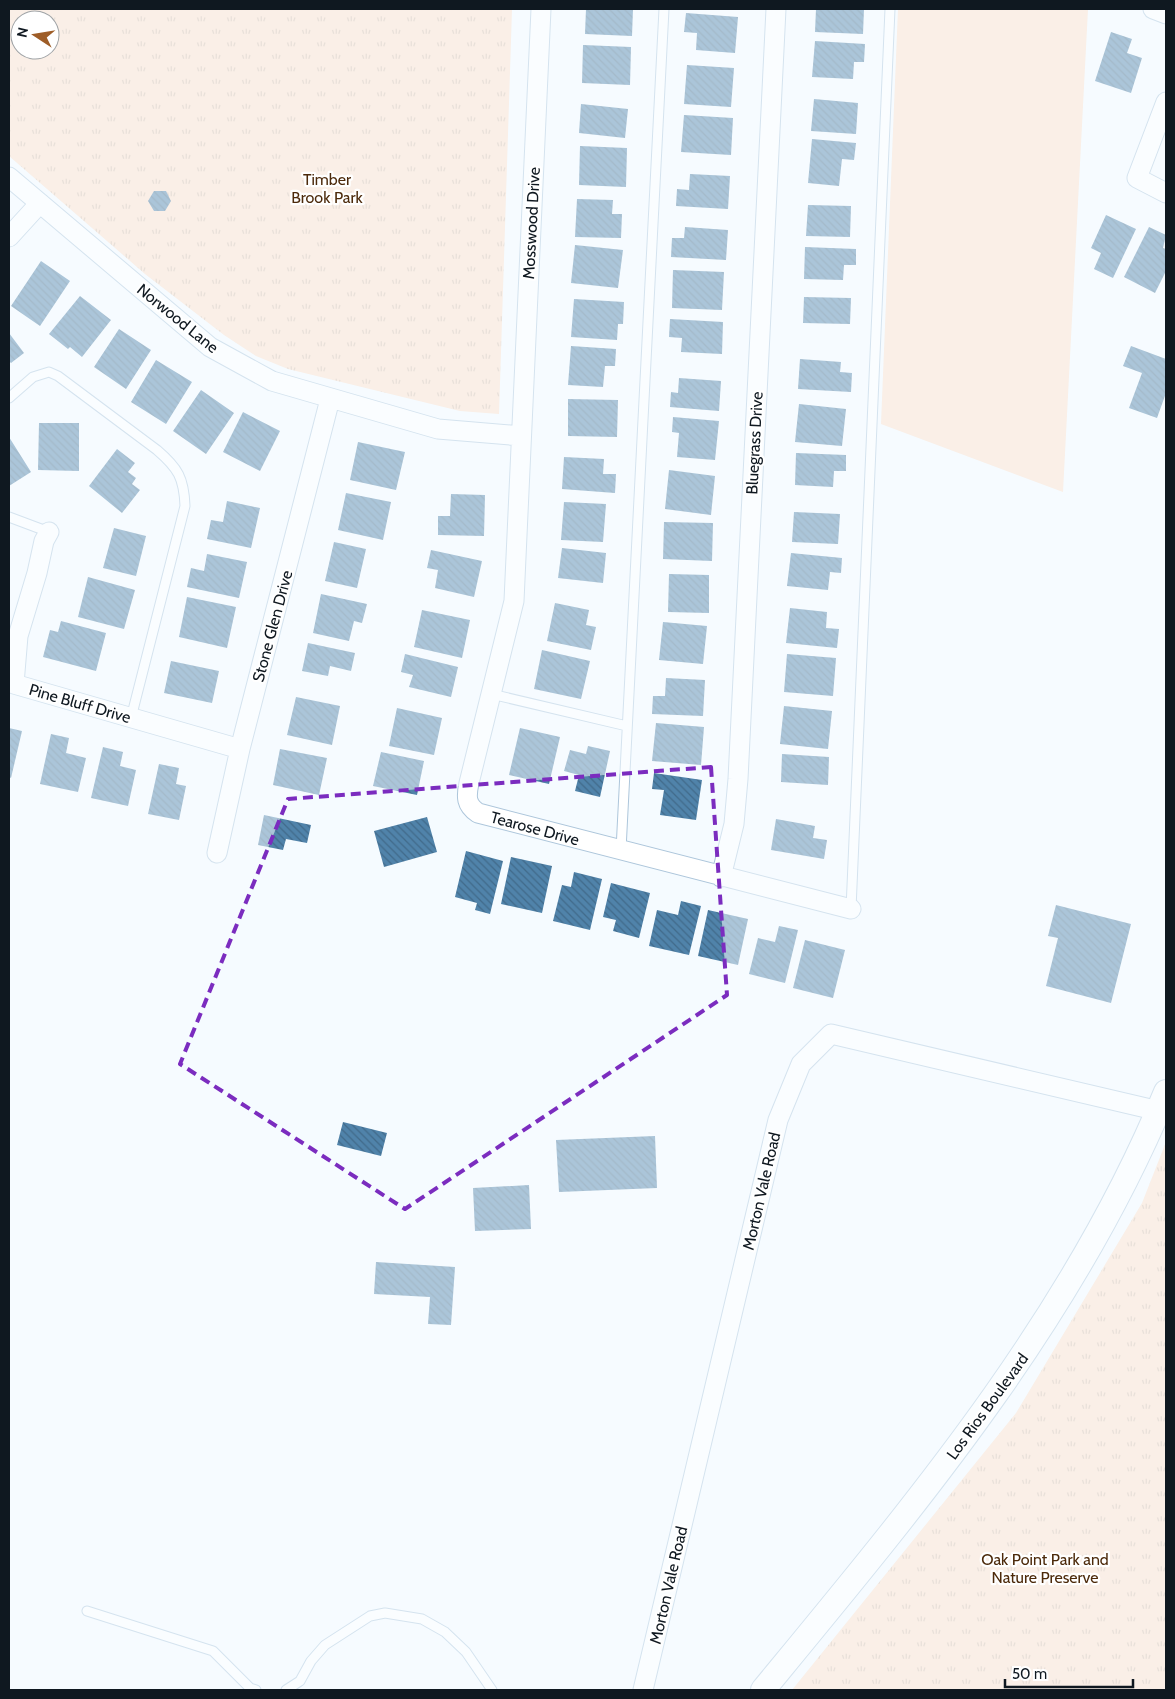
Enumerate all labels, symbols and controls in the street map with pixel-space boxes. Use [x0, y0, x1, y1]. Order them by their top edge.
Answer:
north arrow [10, 10, 60, 60]
text: N [12, 26, 32, 39]
street label: Mosswood Drive [519, 166, 544, 280]
park label: Timber Brook Park [291, 170, 364, 207]
street label: Norwood Lane [133, 280, 222, 357]
street label: Bluegrass Drive [742, 391, 767, 495]
street label: Stone Glen Drive [248, 568, 297, 684]
street label: Pine Bluff Drive [27, 680, 133, 727]
street label: Tearose Drive [488, 808, 581, 849]
street label: Morton Vale Road [739, 1130, 784, 1252]
street label: Los Rios Boulevard [943, 1350, 1032, 1463]
street label: Morton Vale Road [646, 1524, 691, 1646]
park label: Oak Point Park and Nature Preserve [981, 1550, 1109, 1587]
scale bar [1005, 1656, 1132, 1688]
text: 50 m [1012, 1665, 1047, 1683]

